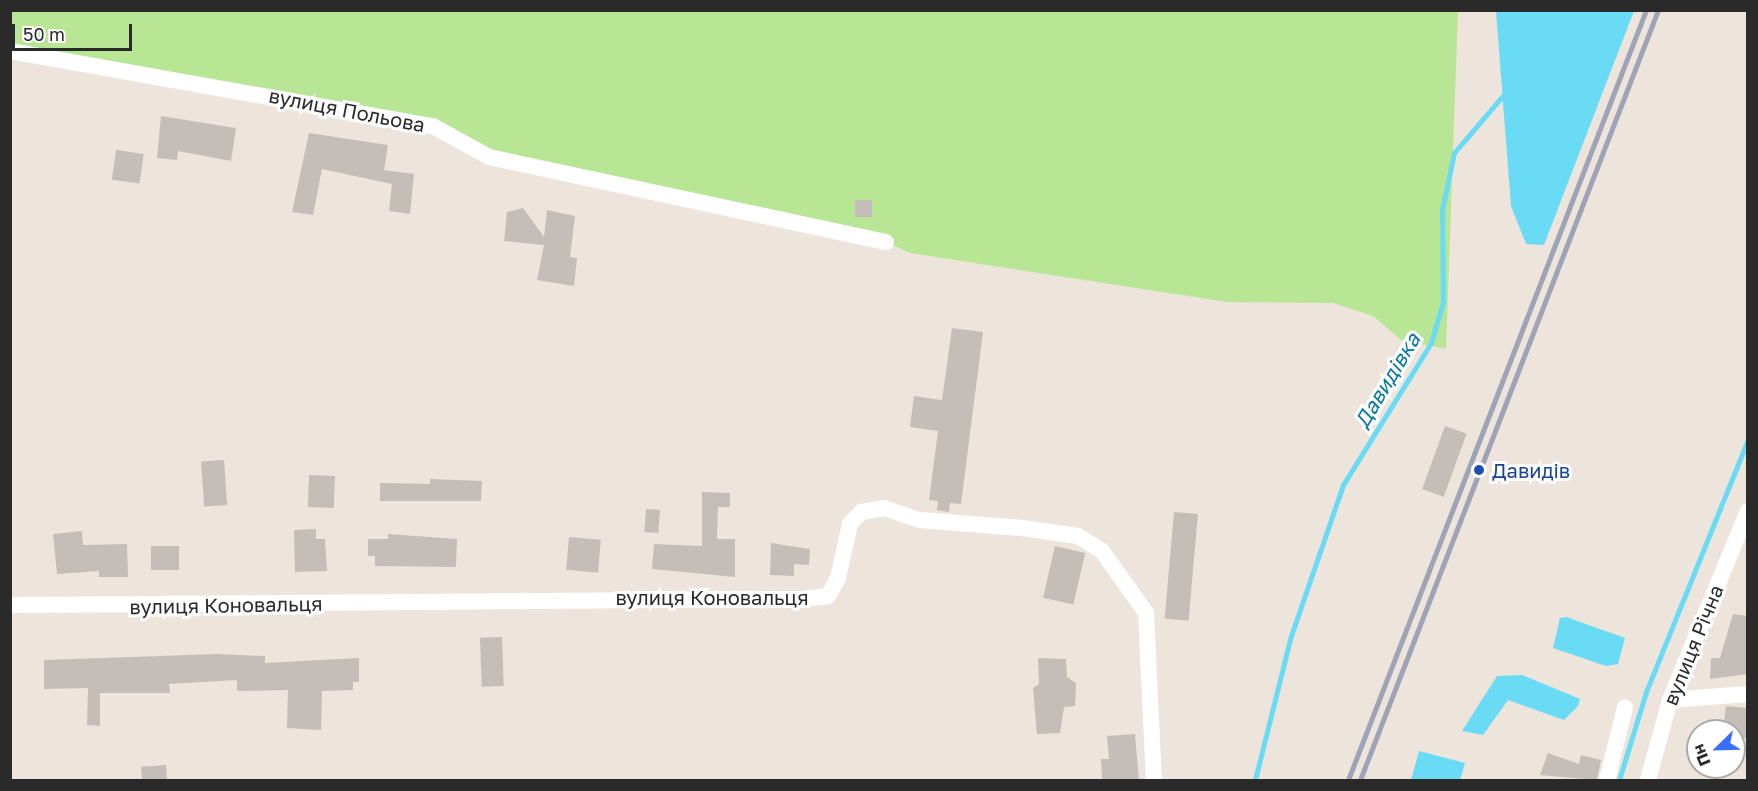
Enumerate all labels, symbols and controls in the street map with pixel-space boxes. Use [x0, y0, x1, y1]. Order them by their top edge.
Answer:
scale bar [15, 12, 135, 50]
text: 50 m [23, 23, 65, 45]
street label: вулиця Польова [267, 83, 427, 137]
water label: Давидівка [1349, 328, 1425, 432]
place label: Давидів [1492, 458, 1570, 482]
marker: Давидів [1470, 461, 1488, 479]
street label: вулиця Річна [1658, 581, 1728, 709]
street label: вулиця Коновальця [615, 585, 809, 609]
street label: вулиця Коновальця [129, 591, 323, 619]
north arrow [1686, 719, 1746, 779]
text: Пн [1688, 741, 1715, 769]

